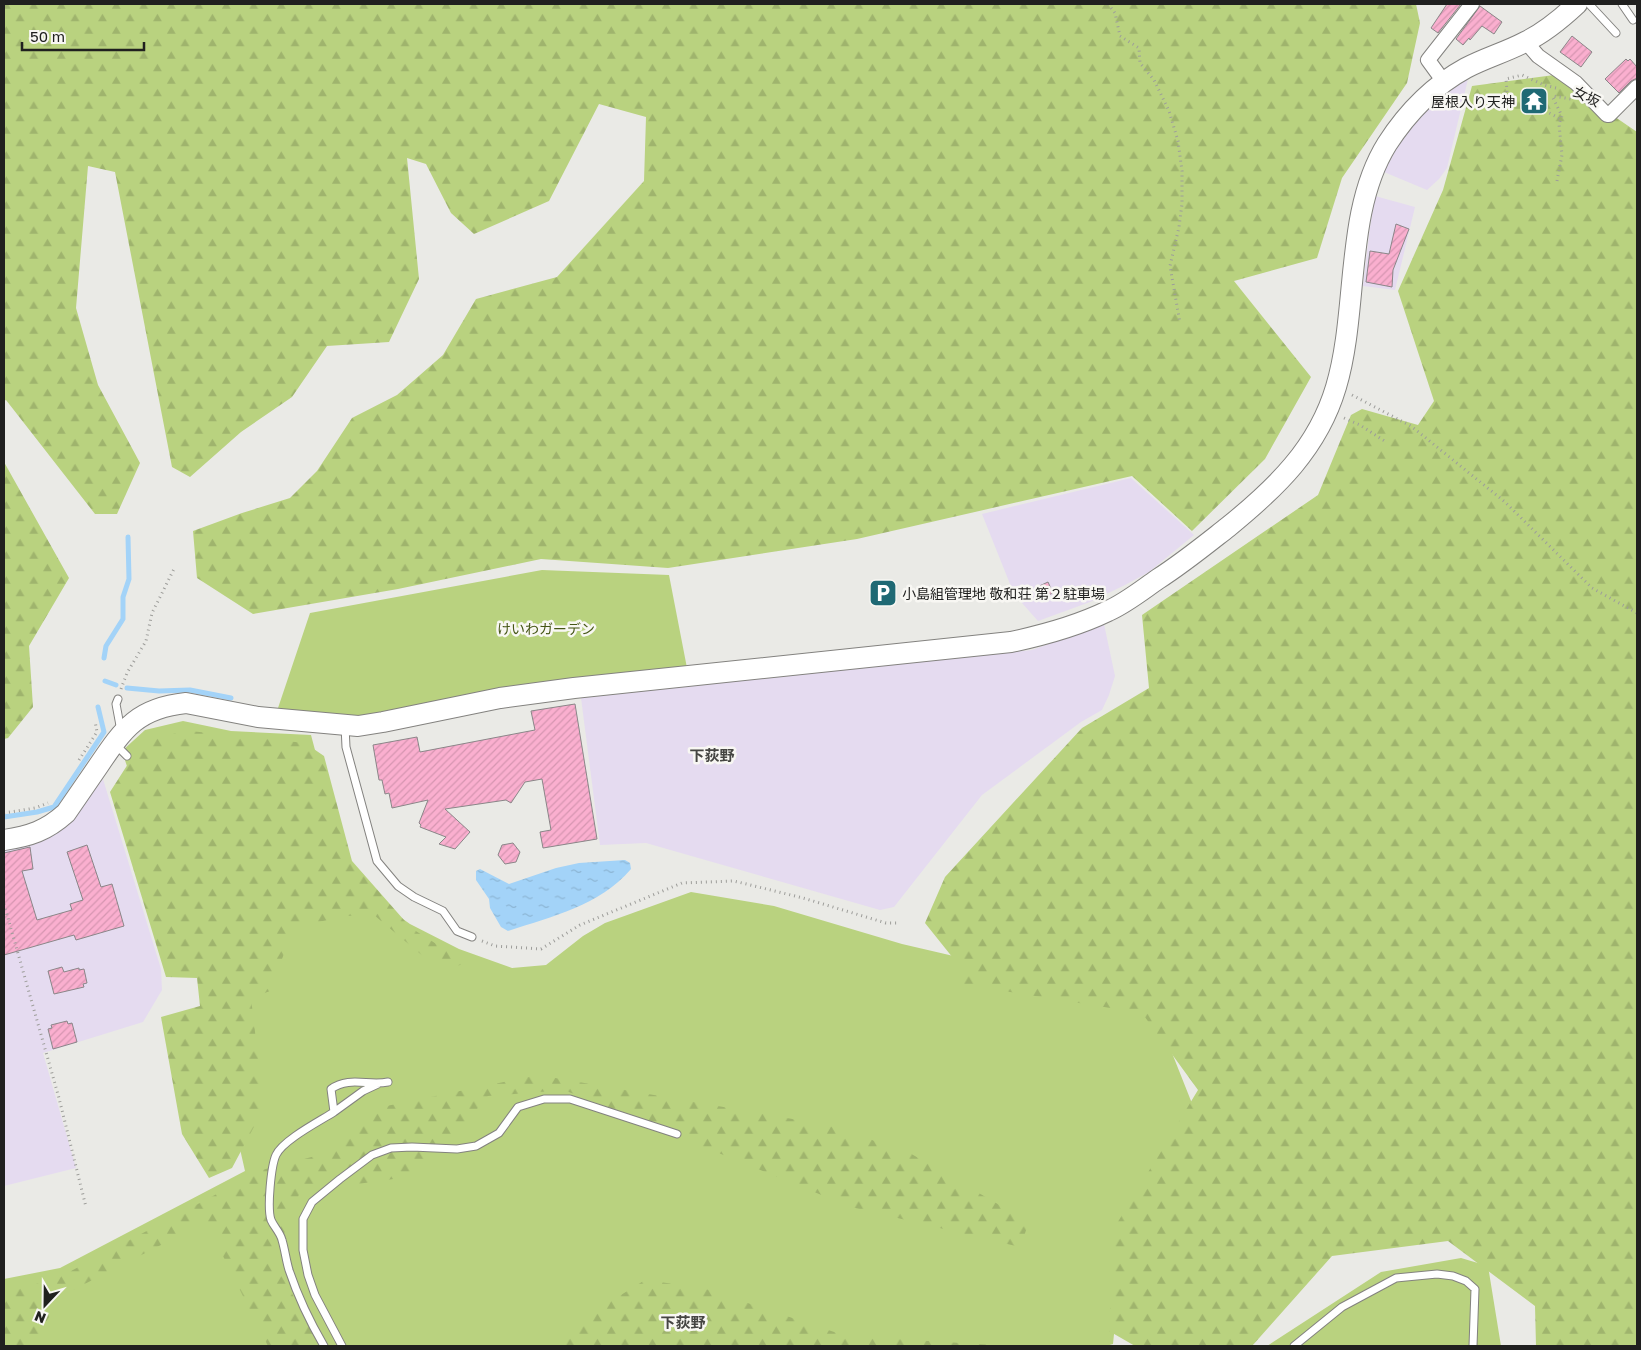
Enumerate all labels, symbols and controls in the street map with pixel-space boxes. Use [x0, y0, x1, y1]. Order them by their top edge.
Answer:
scale bar [22, 20, 145, 52]
text: 50 m [30, 27, 65, 45]
street label: 女坂 [1571, 82, 1603, 110]
temple icon: 屋根入り天神 [1519, 86, 1549, 116]
place label: 屋根入り天神 [1431, 93, 1515, 110]
parking icon: 小島組管理地 敬和荘 第２駐車場 [868, 578, 898, 608]
place label: 小島組管理地 敬和荘 第２駐車場 [902, 585, 1105, 602]
park label: けいわガーデン [497, 620, 595, 637]
district label: 下荻野 [689, 746, 735, 764]
north arrow [20, 1280, 70, 1330]
text: N [32, 1308, 48, 1327]
district label: 下荻野 [660, 1313, 706, 1331]

